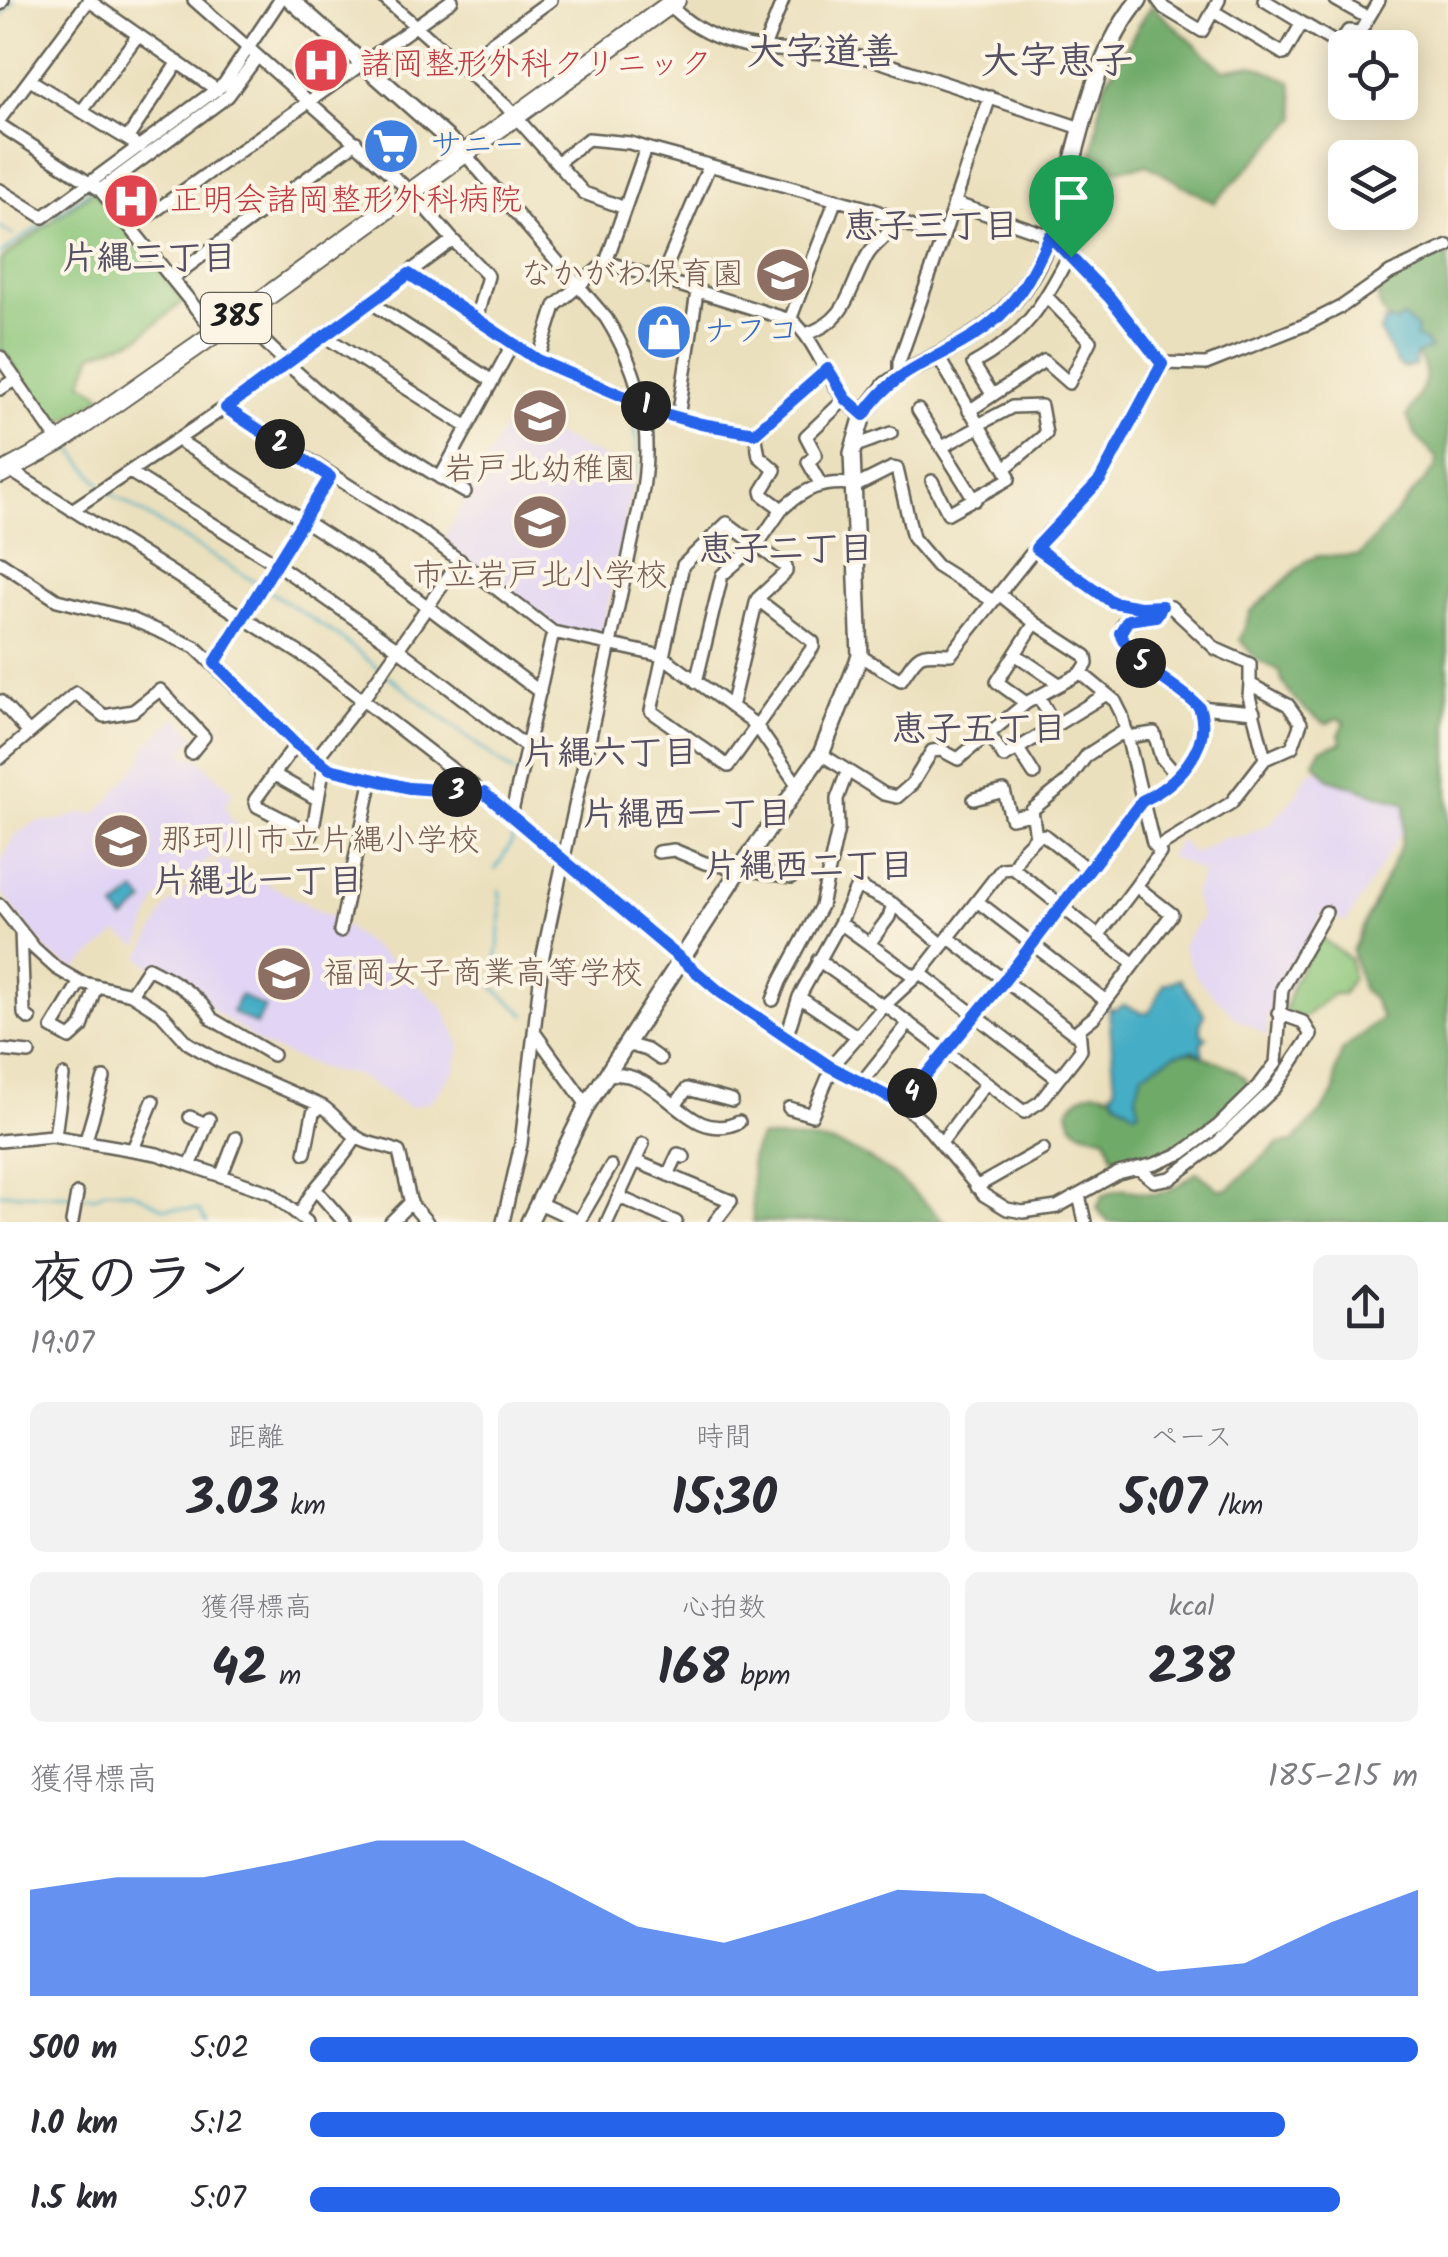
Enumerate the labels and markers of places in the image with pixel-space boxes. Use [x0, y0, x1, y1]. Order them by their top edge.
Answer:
hospital icon: 諸岡整形外科クリニック [291, 35, 351, 95]
place label: 諸岡整形外科クリニック [360, 40, 712, 91]
supermarket icon: サニー [361, 116, 421, 176]
place label: サニー [430, 121, 525, 172]
pin [1029, 155, 1114, 258]
hospital icon: 正明会諸岡整形外科病院 [101, 171, 161, 231]
place label: 正明会諸岡整形外科病院 [170, 176, 522, 227]
school or university icon: なかがわ保育園 [753, 245, 813, 305]
place label: なかがわ保育園 [520, 250, 744, 301]
shop icon: ナフコ [634, 302, 694, 362]
place label: ナフコ [703, 307, 799, 358]
pin: 1 [621, 381, 671, 431]
school or university icon: 岩戸北幼稚園 [510, 386, 570, 446]
pin: 2 [255, 419, 305, 469]
place label: 岩戸北幼稚園 [444, 445, 636, 496]
school or university icon: 市立岩戸北小学校 [510, 492, 570, 552]
place label: 市立岩戸北小学校 [412, 551, 668, 602]
pin: 5 [1116, 638, 1166, 688]
pin: 3 [432, 767, 482, 817]
school or university icon: 那珂川市立片縄小学校 [91, 811, 151, 871]
place label: 那珂川市立片縄小学校 [160, 816, 480, 867]
school or university icon: 福岡女子商業高等学校 [254, 944, 314, 1004]
place label: 福岡女子商業高等学校 [323, 949, 643, 1000]
pin: 4 [887, 1068, 937, 1118]

